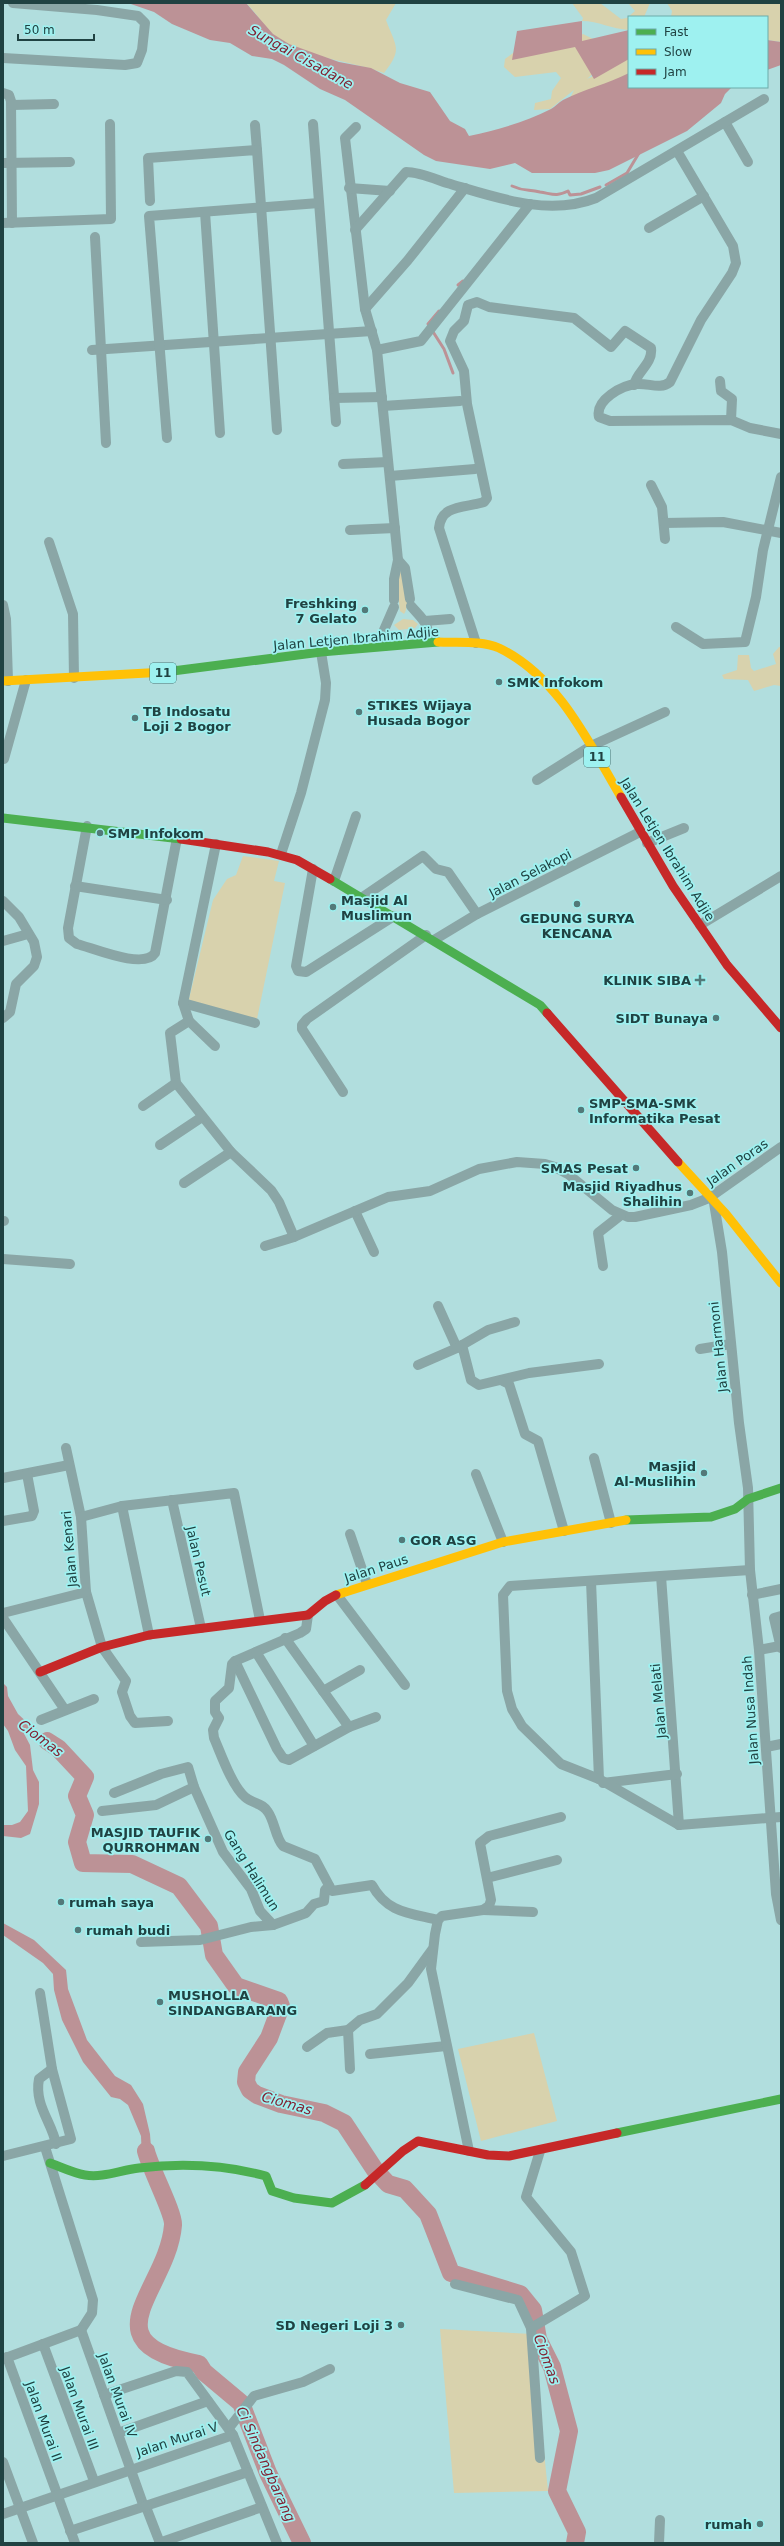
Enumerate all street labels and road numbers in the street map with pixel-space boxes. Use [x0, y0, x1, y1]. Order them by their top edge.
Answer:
street label: Jalan Letjen Ibrahim Adjie [272, 624, 439, 653]
road number: 11 [150, 663, 176, 683]
road number: 11 [584, 747, 610, 767]
street label: Jalan Letjen Ibrahim Adjie [617, 774, 718, 924]
street label: Jalan Selakopi [486, 846, 574, 901]
street label: Jalan Poras [703, 1136, 771, 1190]
street label: Jalan Harmoni [706, 1301, 731, 1394]
street label: Jalan Kenari [59, 1510, 80, 1589]
street label: Jalan Pesut [183, 1524, 214, 1598]
street label: Jalan Paus [342, 1551, 410, 1586]
street label: Jalan Nusa Indah [739, 1655, 762, 1766]
street label: Jalan Melati [648, 1663, 669, 1740]
street label: Gang Halimun [221, 1827, 283, 1914]
street label: Jalan Murai IV [95, 2350, 140, 2440]
street label: Jalan Murai III [57, 2363, 102, 2452]
street label: Jalan Murai II [22, 2378, 65, 2463]
street label: Jalan Murai V [133, 2419, 220, 2460]

